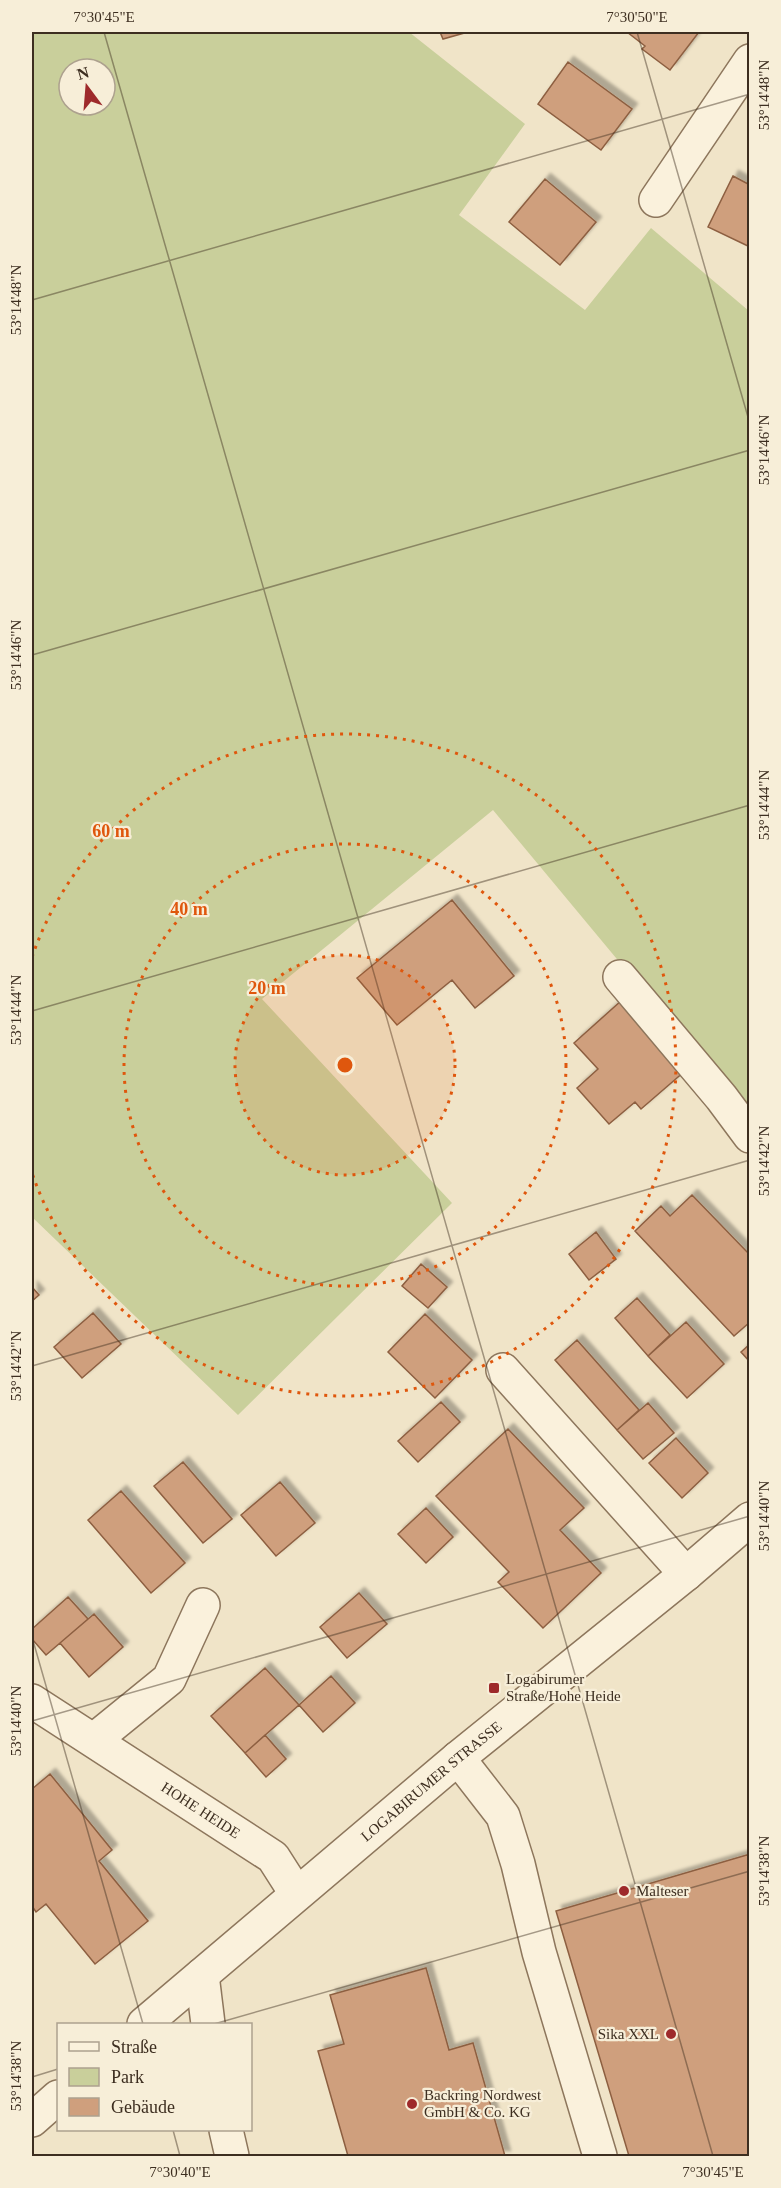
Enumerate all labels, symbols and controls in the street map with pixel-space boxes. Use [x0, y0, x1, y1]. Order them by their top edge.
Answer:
text: 7°30'45"E [73, 9, 135, 25]
text: 7°30'50"E [606, 9, 668, 25]
north arrow [57, 57, 117, 117]
text: 53°14'48"N [756, 60, 772, 130]
text: N [75, 63, 91, 83]
text: 53°14'48"N [8, 265, 24, 335]
text: 53°14'46"N [756, 415, 772, 485]
text: 53°14'46"N [8, 620, 24, 690]
text: 53°14'44"N [756, 770, 772, 840]
text: 60 m [92, 821, 130, 841]
text: 40 m [170, 899, 208, 919]
text: 53°14'44"N [8, 975, 24, 1045]
text: 20 m [248, 978, 286, 998]
centre of rings [335, 1055, 355, 1075]
text: 53°14'42"N [756, 1126, 772, 1196]
text: 53°14'42"N [8, 1331, 24, 1401]
text: 53°14'40"N [756, 1481, 772, 1551]
place label: Logabirumer Straße/Hohe Heide [506, 1671, 621, 1704]
marker: Logabirumer Straße/Hohe Heide [487, 1681, 501, 1695]
text: 53°14'40"N [8, 1686, 24, 1756]
street label: LOGABIRUMER STRASSE [358, 1718, 505, 1845]
street label: HOHE HEIDE [158, 1779, 243, 1842]
text: 53°14'38"N [756, 1836, 772, 1906]
place label: Malteser [636, 1883, 688, 1899]
marker: Malteser [617, 1884, 631, 1898]
legend [57, 2023, 252, 2131]
place label: Sika XXL [598, 2026, 659, 2042]
marker: Sika XXL [664, 2027, 678, 2041]
text: Straße [111, 2037, 157, 2057]
text: 53°14'38"N [8, 2041, 24, 2111]
text: Park [111, 2067, 144, 2087]
place label: Backring Nordwest GmbH & Co. KG [424, 2087, 542, 2120]
text: Gebäude [111, 2097, 175, 2117]
marker: Backring Nordwest GmbH & Co. KG [405, 2097, 419, 2111]
text: 7°30'40"E [149, 2164, 211, 2180]
text: 7°30'45"E [682, 2164, 744, 2180]

